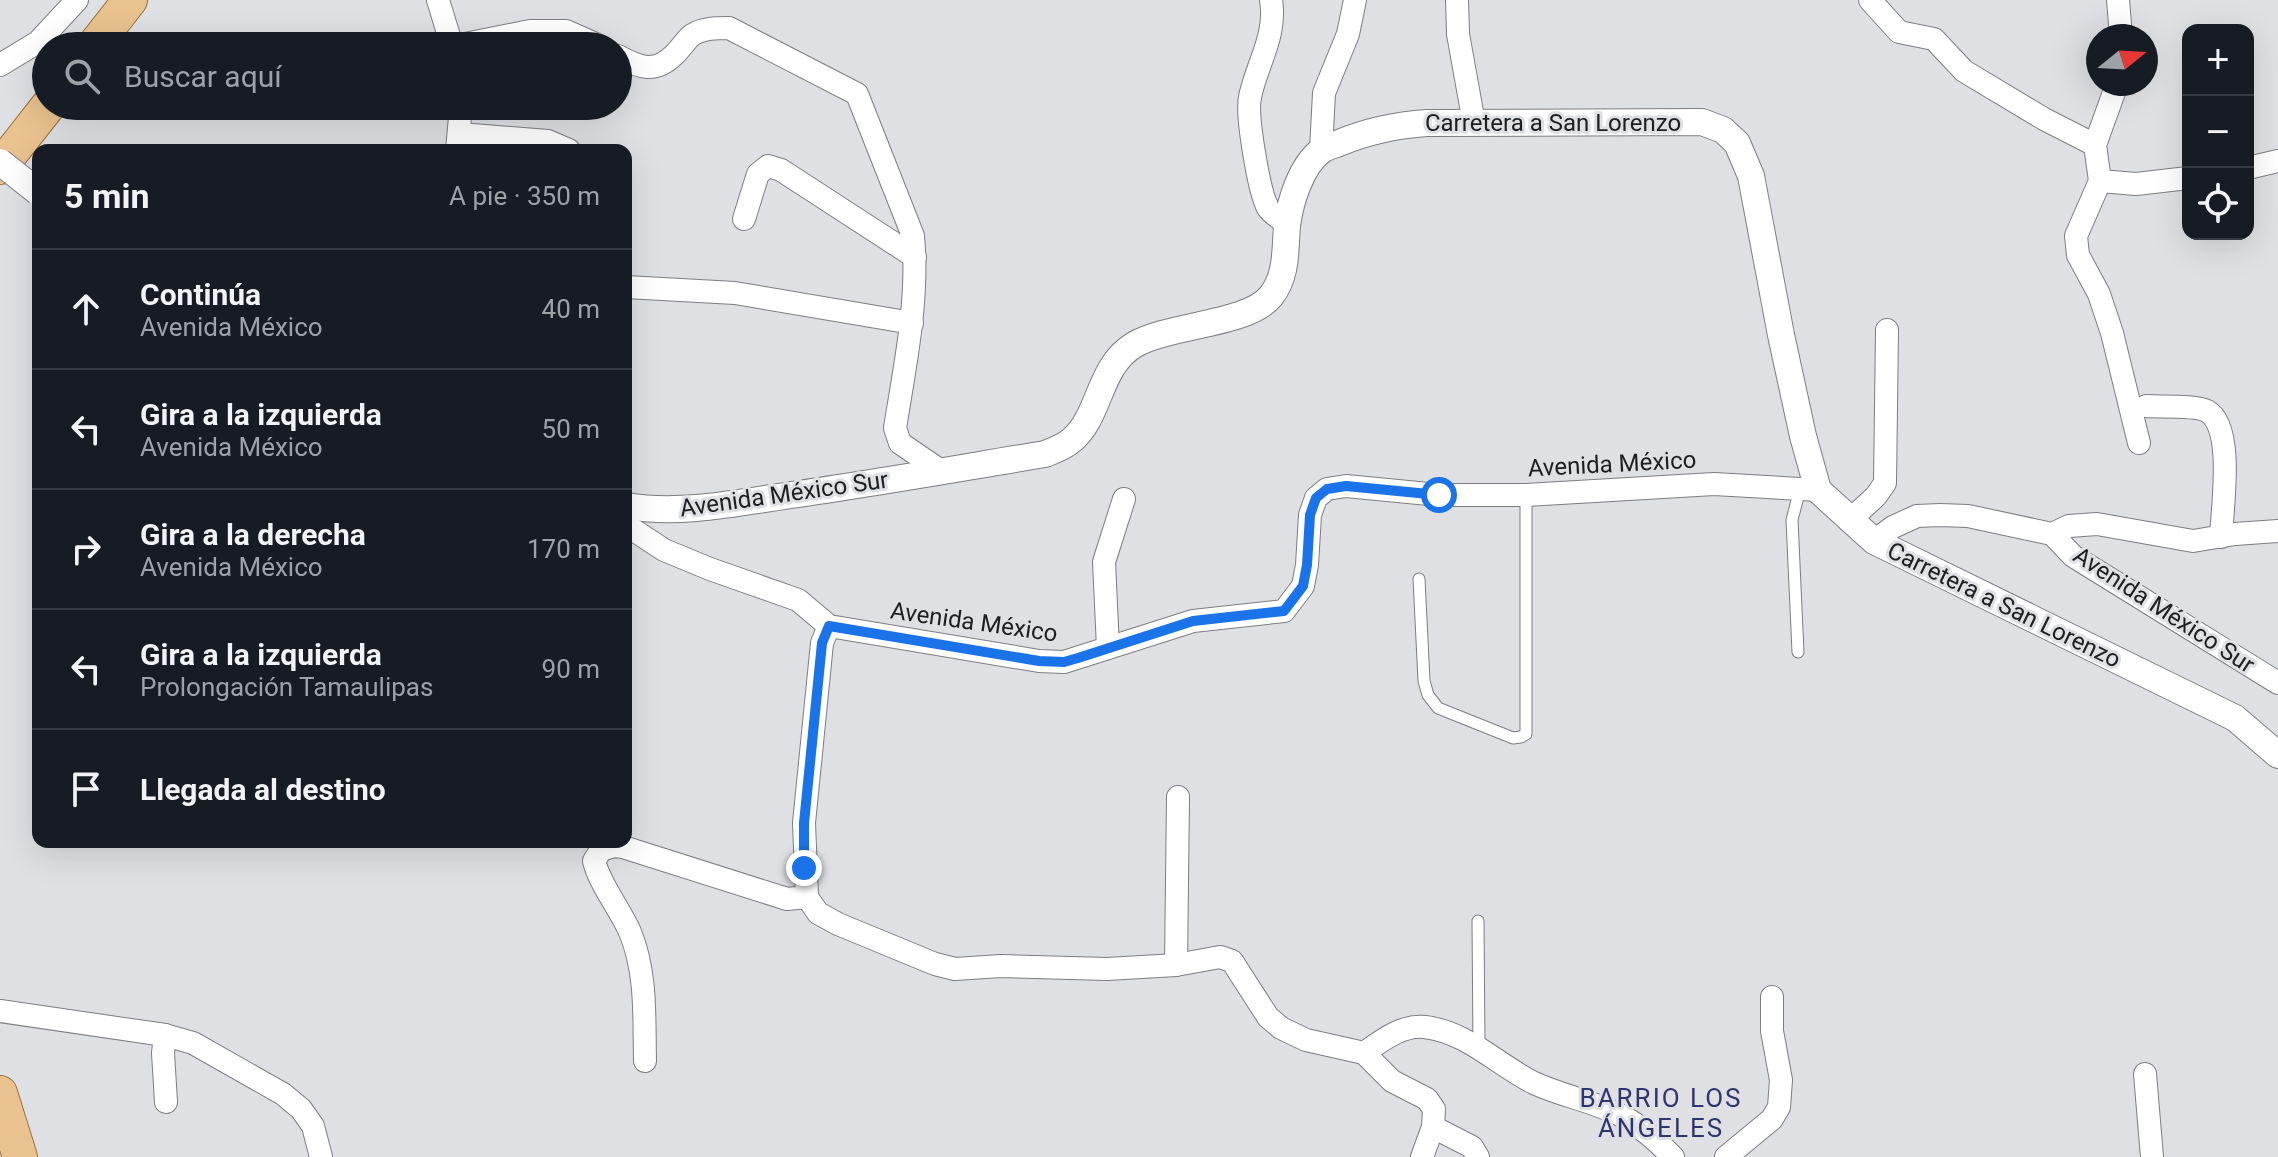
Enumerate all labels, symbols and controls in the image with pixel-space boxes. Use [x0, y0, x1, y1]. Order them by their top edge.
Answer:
north arrow [2086, 24, 2158, 96]
map controls [2182, 24, 2254, 240]
button: + [2182, 24, 2254, 96]
search box [32, 32, 632, 120]
icon: search [60, 54, 104, 98]
text: Buscar aquí [124, 59, 282, 94]
button: − [2182, 96, 2254, 168]
street label: Carretera a San Lorenzo [1425, 109, 1681, 137]
button: locate [2182, 168, 2254, 240]
text: 5 min [64, 176, 149, 216]
text: A pie · 350 m [449, 181, 600, 211]
text: Continúa [140, 277, 261, 312]
icon: ahead [64, 287, 108, 331]
text: 40 m [542, 294, 600, 324]
text: Avenida México [140, 312, 323, 342]
text: Gira a la izquierda [140, 397, 382, 432]
icon: left [64, 407, 108, 451]
text: 50 m [542, 414, 600, 444]
text: Avenida México [140, 432, 323, 462]
street label: Avenida México [1527, 446, 1697, 482]
street label: Avenida México Sur [678, 466, 890, 522]
route start [1421, 477, 1457, 513]
text: Gira a la derecha [140, 517, 366, 552]
icon: right [64, 527, 108, 571]
text: 170 m [527, 534, 600, 564]
street label: Carretera a San Lorenzo [1883, 536, 2125, 674]
street label: Avenida México Sur [2068, 541, 2260, 679]
text: Avenida México [140, 552, 323, 582]
street label: Avenida México [889, 596, 1059, 648]
text: Gira a la izquierda [140, 637, 382, 672]
icon: left [64, 647, 108, 691]
text: 90 m [542, 654, 600, 684]
text: Prolongación Tamaulipas [140, 672, 433, 702]
icon: arrive [64, 767, 108, 811]
text: Llegada al destino [140, 772, 386, 807]
route end [786, 850, 822, 886]
district label: BARRIO LOS ÁNGELES [1579, 1083, 1743, 1143]

